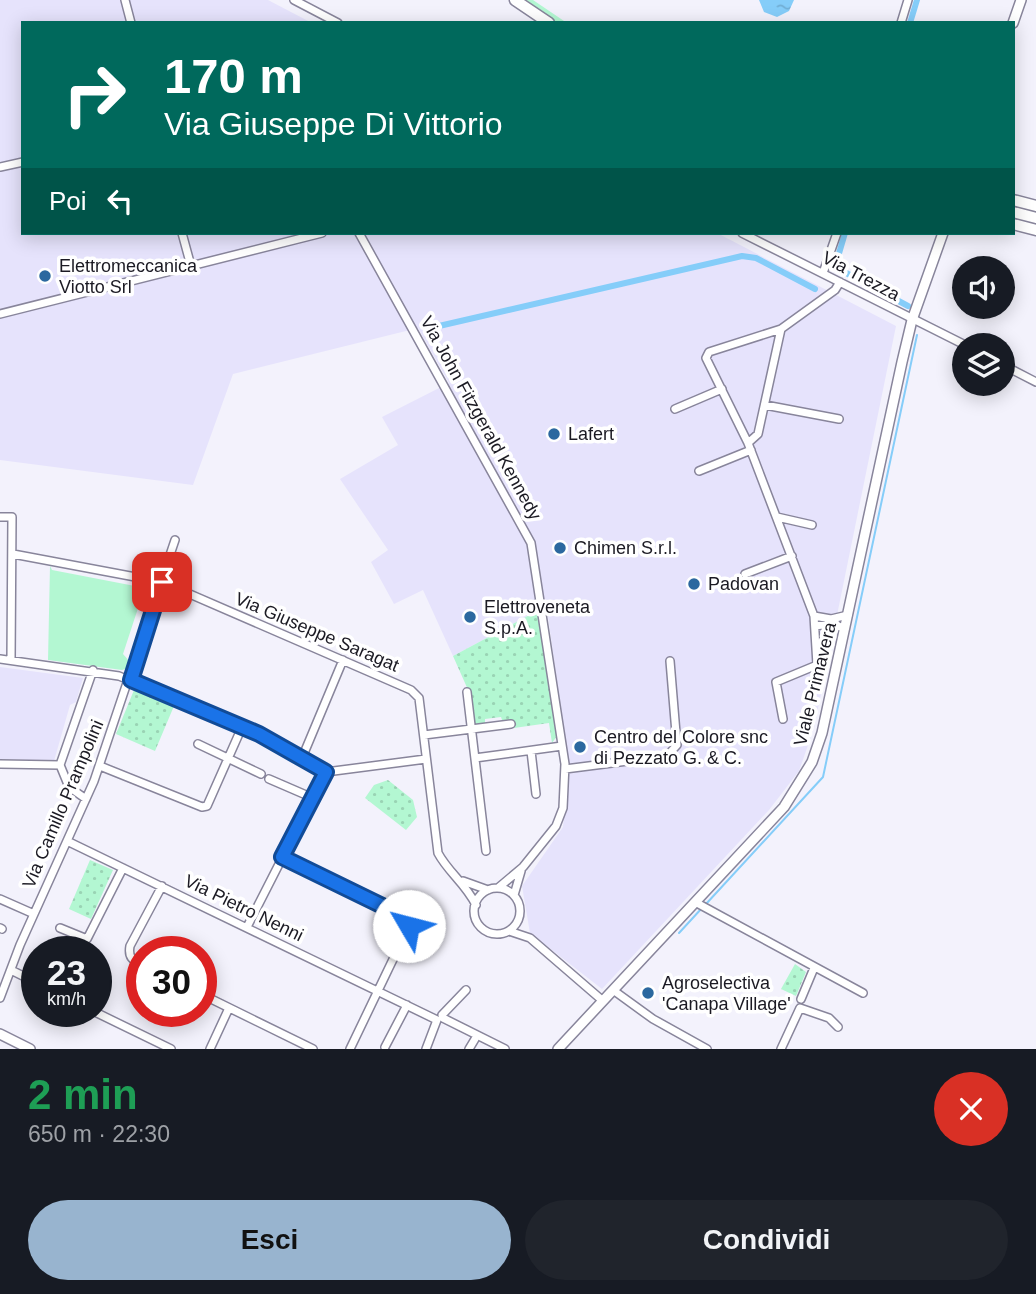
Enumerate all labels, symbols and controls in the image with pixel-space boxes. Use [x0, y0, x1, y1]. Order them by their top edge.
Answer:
icon: right [49, 49, 140, 140]
text: 170 m [164, 49, 303, 103]
text: Via Giuseppe Di Vittorio [164, 106, 503, 142]
icon: left [101, 182, 139, 220]
text: Poi [49, 186, 87, 216]
street label: Via Trezza [819, 247, 904, 305]
place label: Elettromeccanica Viotto Srl [59, 256, 198, 297]
map controls [952, 256, 1015, 396]
button: sound [952, 256, 1015, 319]
marker: Elettromeccanica Viotto Srl [37, 268, 53, 284]
street label: Via John Fitzgerald Kennedy [417, 313, 545, 523]
button: layers [952, 333, 1015, 396]
place label: Lafert [568, 424, 614, 444]
marker: Lafert [546, 426, 562, 442]
place label: Chimen S.r.l. [574, 538, 677, 558]
marker: Chimen S.r.l. [552, 540, 568, 556]
pin [132, 552, 192, 612]
icon: arrive [143, 563, 181, 601]
place label: Padovan [708, 574, 779, 594]
marker: Padovan [686, 576, 702, 592]
street label: Via Giuseppe Saragat [232, 588, 402, 676]
place label: Elettroveneta S.p.A. [484, 597, 591, 638]
marker: Elettroveneta S.p.A. [462, 609, 478, 625]
street label: Viale Primavera [790, 619, 840, 748]
street label: Via Camillo Prampolini [18, 717, 108, 891]
place label: Centro del Colore snc di Pezzato G. & C. [594, 727, 768, 768]
marker: Centro del Colore snc di Pezzato G. & C. [572, 739, 588, 755]
street label: Via Pietro Nenni [181, 871, 307, 945]
position arrow [372, 889, 446, 963]
speed limit sign: 30 [126, 936, 217, 1027]
text: 23 [47, 953, 86, 992]
place label: Agroselectiva 'Canapa Village' [662, 973, 791, 1014]
marker: Agroselectiva 'Canapa Village' [640, 985, 656, 1001]
text: km/h [47, 989, 86, 1009]
text: 2 min [28, 1071, 138, 1118]
button: close [934, 1072, 1008, 1146]
text: 650 m · 22:30 [28, 1121, 170, 1147]
button: Esci [28, 1200, 511, 1280]
button: Condividi [525, 1200, 1008, 1280]

